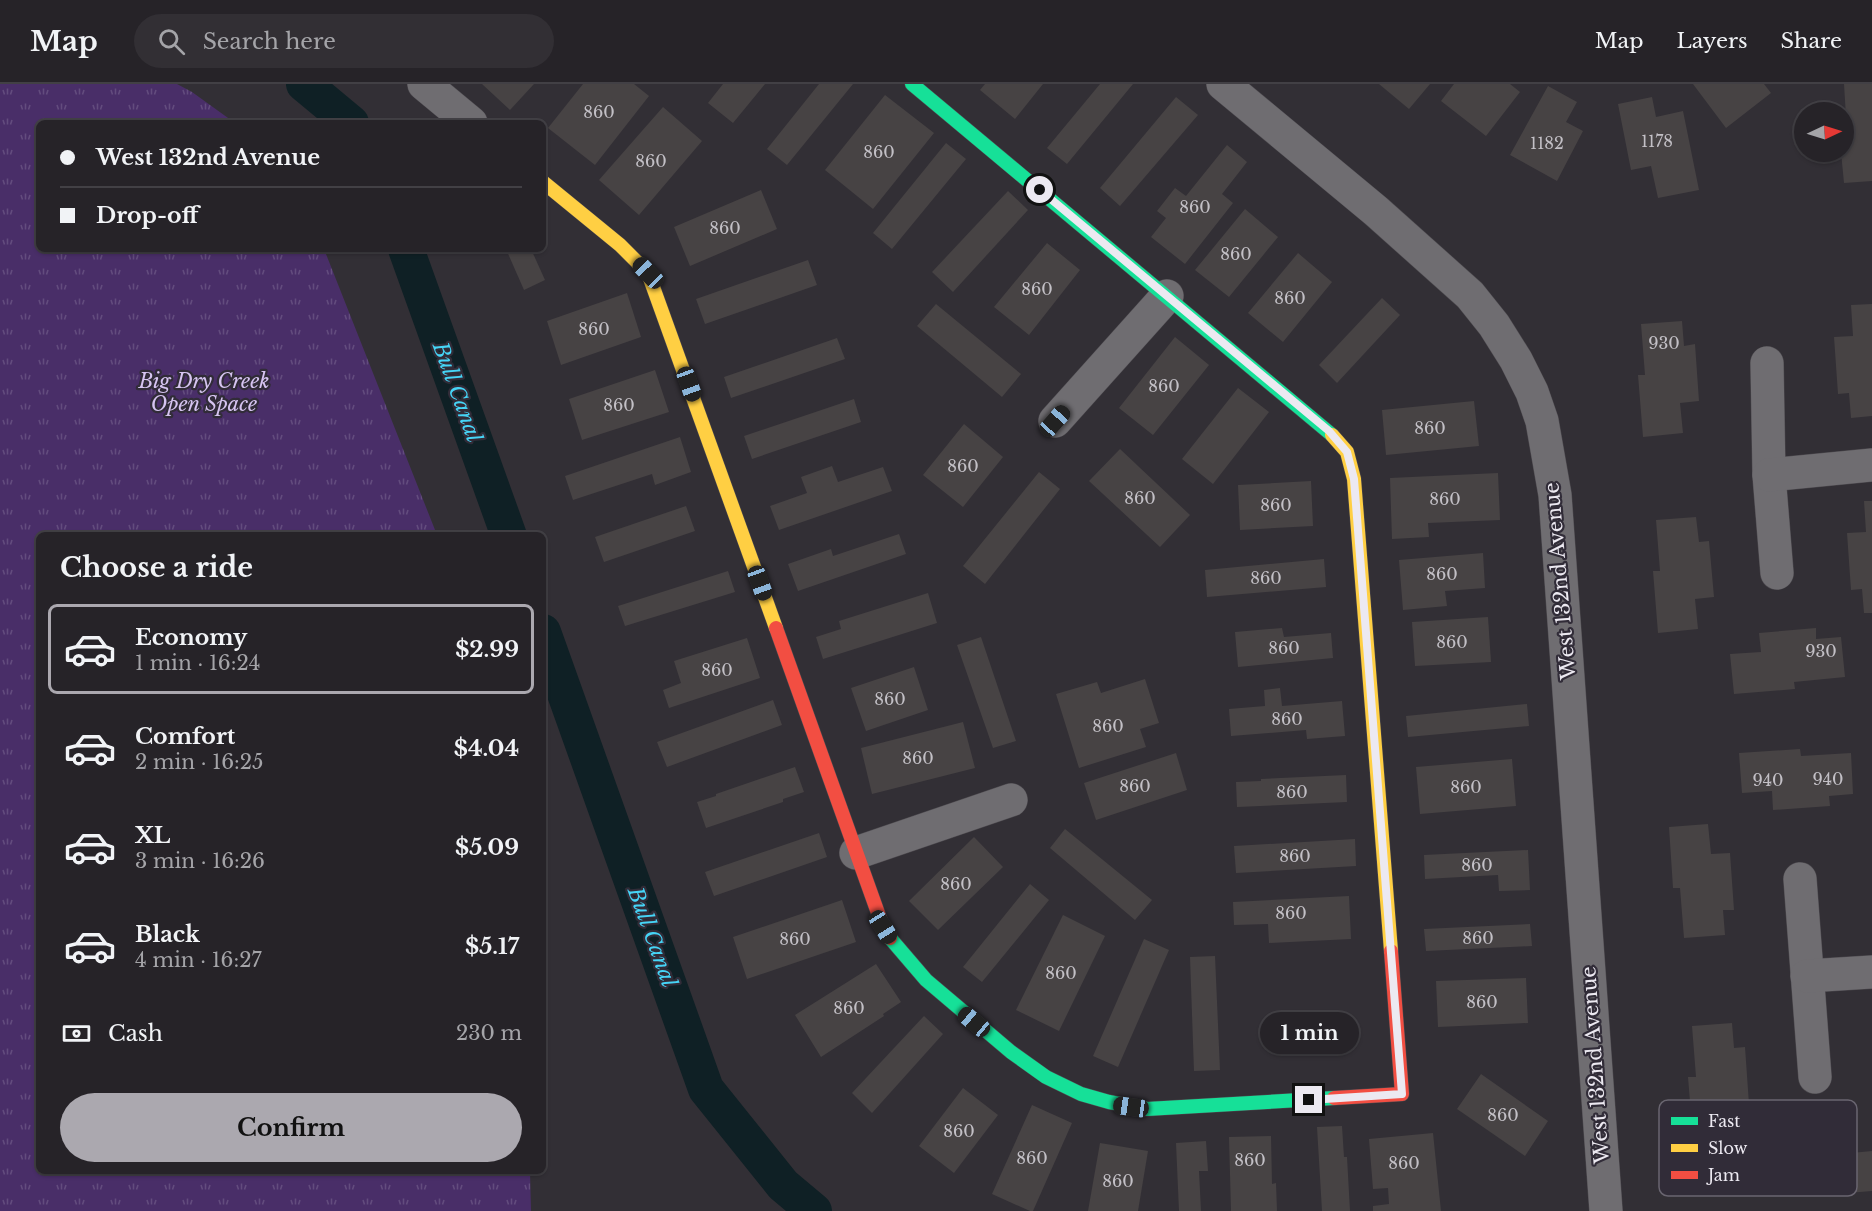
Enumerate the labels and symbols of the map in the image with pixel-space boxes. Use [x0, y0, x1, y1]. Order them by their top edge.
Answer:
house number: 860 [583, 102, 615, 122]
north arrow [1794, 102, 1854, 162]
house number: 1178 [1641, 131, 1673, 151]
house number: 1182 [1530, 133, 1564, 153]
house number: 860 [863, 142, 895, 162]
house number: 860 [635, 151, 667, 171]
route start [1026, 176, 1053, 203]
house number: 860 [1179, 197, 1211, 217]
house number: 860 [709, 218, 741, 238]
house number: 860 [1220, 244, 1252, 264]
car [629, 254, 667, 292]
house number: 860 [1021, 279, 1053, 299]
house number: 860 [1274, 288, 1306, 308]
house number: 860 [578, 319, 610, 339]
house number: 930 [1648, 333, 1680, 353]
water label: Bull Canal [427, 337, 487, 446]
car [674, 364, 704, 404]
park label: Big Dry Creek Open Space [137, 369, 270, 416]
house number: 860 [1148, 376, 1180, 396]
house number: 860 [603, 395, 635, 415]
car [1036, 402, 1074, 440]
house number: 860 [1414, 418, 1446, 438]
house number: 860 [947, 456, 979, 476]
street label: West 132nd Avenue [1539, 481, 1581, 682]
house number: 860 [1124, 488, 1156, 508]
house number: 860 [1429, 489, 1461, 509]
house number: 860 [1260, 495, 1292, 515]
car [745, 563, 775, 603]
house number: 860 [1426, 564, 1458, 584]
house number: 860 [1250, 568, 1282, 588]
house number: 860 [1436, 632, 1468, 652]
house number: 860 [1268, 638, 1300, 658]
house number: 930 [1805, 641, 1837, 661]
house number: 860 [701, 660, 733, 680]
house number: 860 [874, 689, 906, 709]
house number: 860 [1271, 709, 1303, 729]
house number: 860 [1092, 716, 1124, 736]
house number: 860 [902, 748, 934, 768]
house number: 940 [1812, 769, 1844, 789]
house number: 940 [1752, 770, 1784, 790]
house number: 860 [1119, 776, 1151, 796]
house number: 860 [1450, 777, 1482, 797]
house number: 860 [1276, 782, 1308, 802]
house number: 860 [1279, 846, 1311, 866]
house number: 860 [1461, 855, 1493, 875]
house number: 860 [940, 874, 972, 894]
water label: Bull Canal [622, 882, 682, 991]
house number: 860 [1275, 903, 1307, 923]
car [866, 907, 900, 947]
house number: 860 [1462, 928, 1494, 948]
house number: 860 [779, 929, 811, 949]
house number: 860 [1045, 963, 1077, 983]
street label: West 132nd Avenue [1576, 966, 1614, 1165]
house number: 860 [1466, 992, 1498, 1012]
house number: 860 [833, 998, 865, 1018]
car [954, 1004, 994, 1040]
callout: 1 min [1260, 1013, 1358, 1055]
route end [1295, 1086, 1322, 1113]
car [1112, 1096, 1150, 1118]
legend [1659, 1100, 1857, 1196]
house number: 860 [1487, 1105, 1519, 1125]
text: Fast [1708, 1111, 1740, 1131]
house number: 860 [943, 1121, 975, 1141]
text: Slow [1708, 1138, 1748, 1158]
house number: 860 [1016, 1148, 1048, 1168]
house number: 860 [1234, 1150, 1266, 1170]
house number: 860 [1388, 1153, 1420, 1173]
text: Jam [1706, 1165, 1740, 1185]
house number: 860 [1102, 1171, 1134, 1191]

